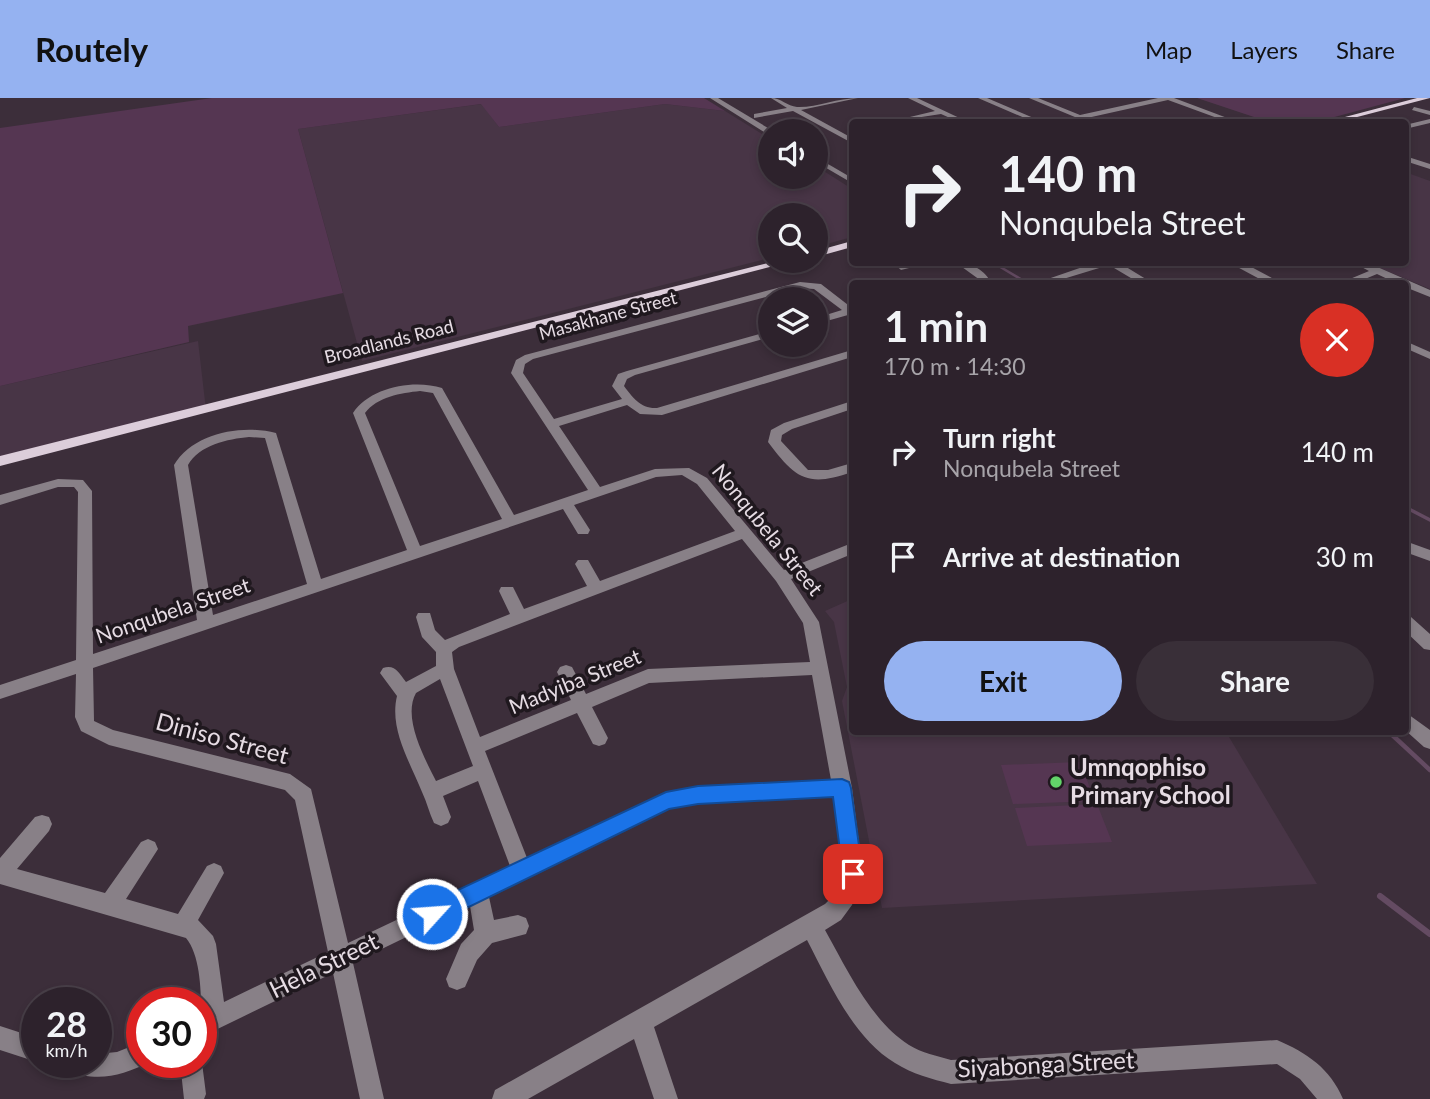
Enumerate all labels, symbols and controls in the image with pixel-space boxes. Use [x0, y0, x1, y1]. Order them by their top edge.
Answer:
text: Routely [35, 29, 148, 69]
text: Map [1145, 35, 1192, 64]
text: Layers [1230, 35, 1298, 64]
text: Share [1336, 35, 1395, 64]
map controls [758, 119, 828, 357]
button: sound [758, 119, 828, 189]
text: 140 m [999, 144, 1137, 202]
icon: right [884, 147, 975, 238]
button: search [758, 203, 828, 273]
text: Nonqubela Street [999, 203, 1245, 242]
street label: Masakhane Street [536, 286, 680, 344]
button: layers [758, 287, 828, 357]
text: 1 min [884, 301, 988, 351]
button: close [1300, 303, 1374, 377]
street label: Broadlands Road [322, 314, 456, 368]
text: 170 m · 14:30 [884, 352, 1026, 380]
text: Turn right [943, 422, 1056, 454]
icon: right [884, 433, 922, 471]
text: 140 m [1301, 436, 1374, 468]
text: Nonqubela Street [943, 454, 1120, 482]
street label: Nonqubela Street [708, 458, 829, 600]
icon: arrive [884, 538, 922, 576]
text: Arrive at destination [943, 541, 1180, 573]
text: 30 m [1316, 541, 1374, 573]
street label: Nonqubela Street [92, 571, 253, 648]
button: Exit [884, 641, 1122, 721]
button: Share [1136, 641, 1374, 721]
street label: Madyiba Street [505, 643, 645, 718]
street label: Diniso Street [153, 706, 292, 769]
place label: Umnqophiso Primary School [1070, 752, 1231, 809]
marker: Umnqophiso Primary School [1048, 774, 1064, 790]
pin [823, 844, 883, 904]
icon: arrive [834, 855, 872, 893]
position arrow [395, 877, 469, 951]
street label: Hela Street [264, 926, 383, 1003]
speed limit sign: 30 [126, 987, 217, 1078]
text: 28 [46, 1002, 87, 1044]
text: km/h [45, 1039, 88, 1061]
street label: Siyabonga Street [957, 1044, 1135, 1083]

